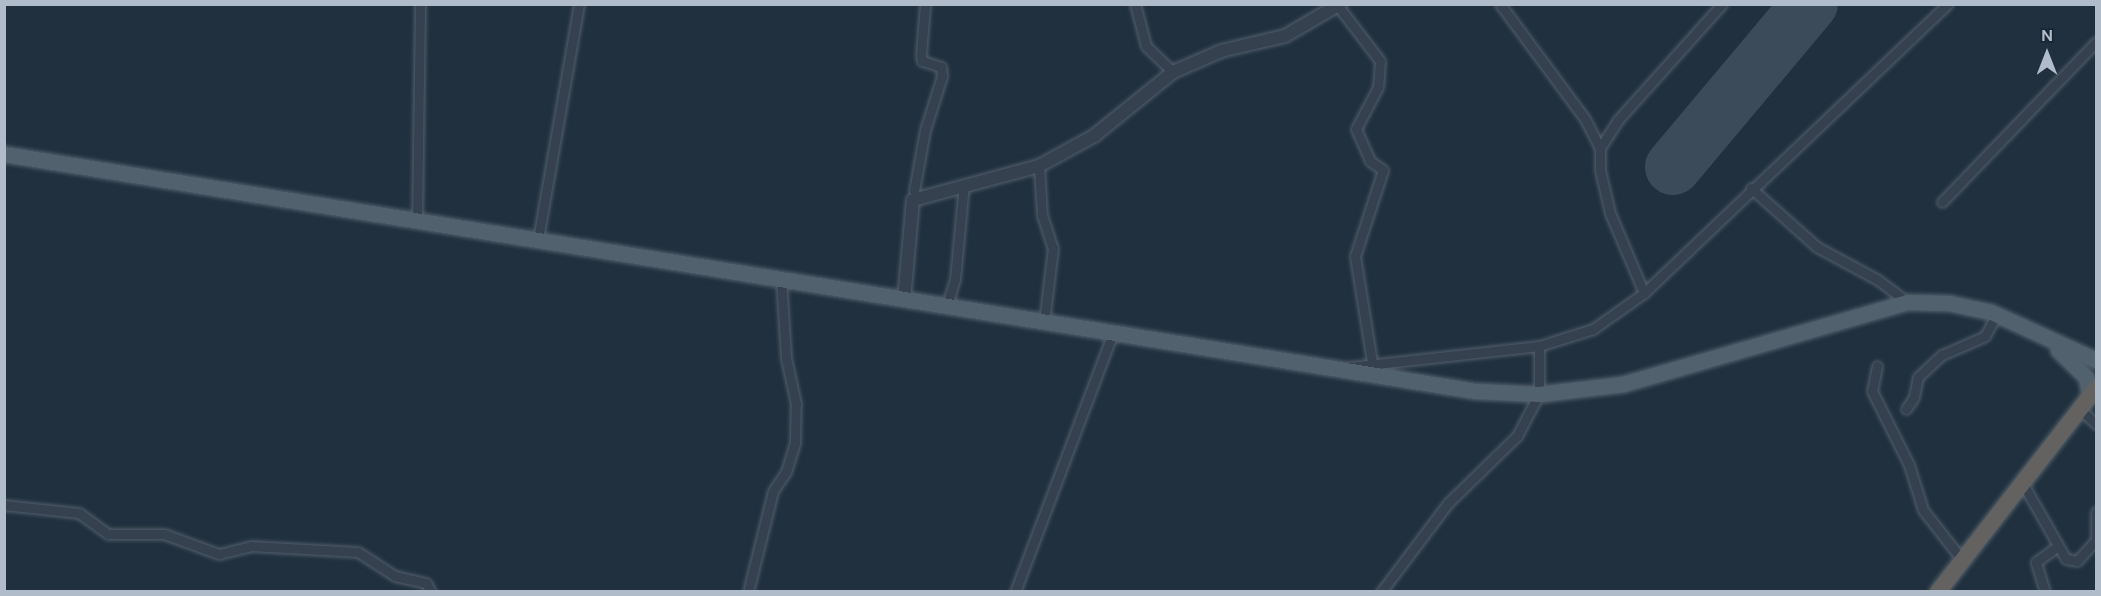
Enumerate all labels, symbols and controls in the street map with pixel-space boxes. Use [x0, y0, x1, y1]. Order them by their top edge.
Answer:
north arrow [2017, 24, 2077, 84]
text: N [2041, 25, 2053, 46]

